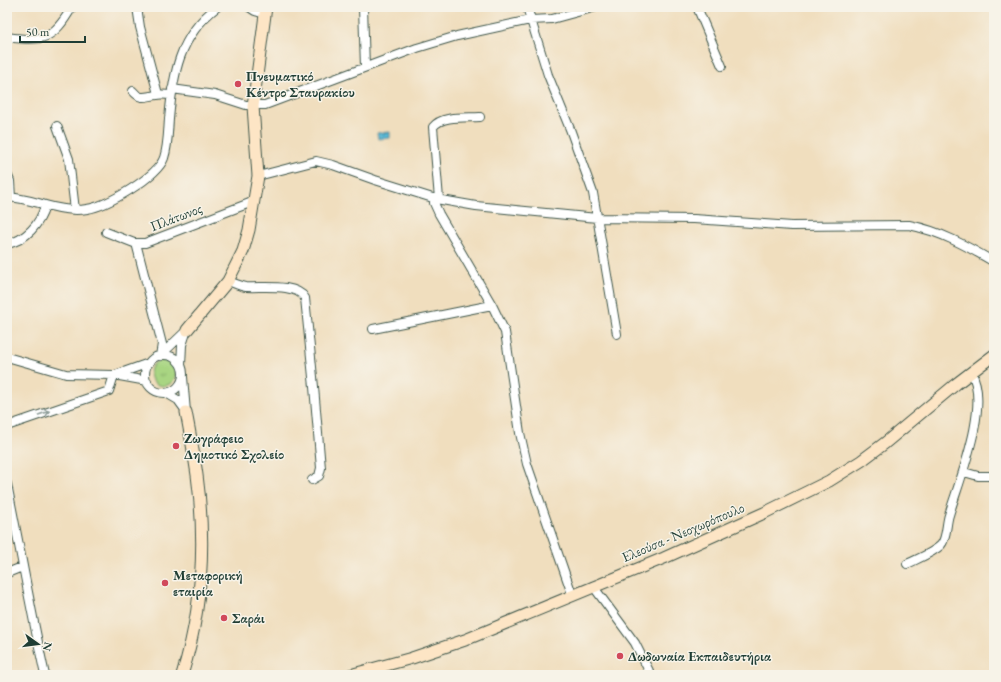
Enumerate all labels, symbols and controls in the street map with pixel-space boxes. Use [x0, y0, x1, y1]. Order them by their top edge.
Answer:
scale bar [20, 18, 85, 44]
text: 50 m [26, 24, 50, 40]
place label: Πνευματικό Κέντρο Σταυρακίου [246, 67, 355, 101]
marker: Πνευματικό Κέντρο Σταυρακίου [233, 79, 243, 89]
street label: Πλάτωνος [147, 199, 205, 235]
one-way arrow [38, 409, 50, 417]
place label: Ζωγράφειο Δημοτικό Σχολείο [184, 429, 284, 463]
marker: Ζωγράφειο Δημοτικό Σχολείο [171, 441, 181, 451]
street label: Ελεούσα - Νεοχωρόπουλο [619, 498, 747, 566]
place label: Μεταφορική εταιρία [173, 566, 243, 600]
marker: Μεταφορική εταιρία [160, 578, 170, 588]
place label: Σαράι [232, 609, 265, 627]
marker: Σαράι [219, 613, 229, 623]
north arrow [18, 624, 58, 664]
text: N [40, 640, 56, 653]
place label: Δωδωναία Εκπαιδευτήρια [628, 647, 772, 665]
marker: Δωδωναία Εκπαιδευτήρια [615, 651, 625, 661]

